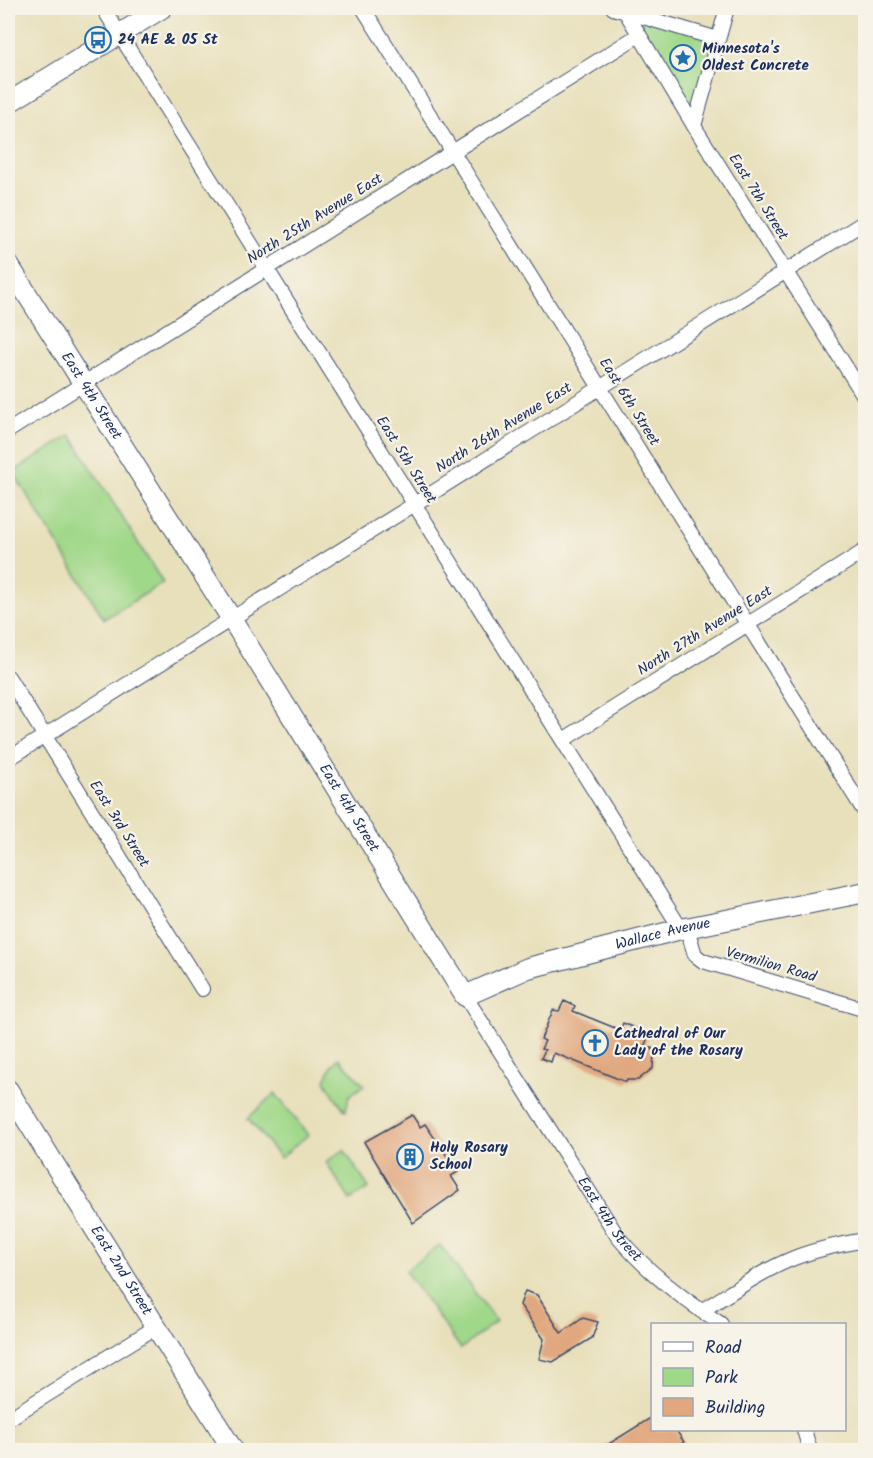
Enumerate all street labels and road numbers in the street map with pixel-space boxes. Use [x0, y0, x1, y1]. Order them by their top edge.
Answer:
street label: East 7th Street [722, 149, 794, 245]
street label: North 25th Avenue East [242, 167, 388, 271]
street label: East 4th Street [54, 347, 128, 445]
street label: East 6th Street [592, 353, 666, 451]
street label: North 26th Avenue East [431, 376, 577, 480]
street label: East 5th Street [369, 411, 443, 509]
street label: North 27th Avenue East [633, 580, 777, 682]
street label: East 4th Street [312, 759, 385, 857]
street label: East 3rd Street [83, 776, 156, 873]
street label: Wallace Avenue [613, 911, 713, 957]
street label: Vermilion Road [723, 941, 820, 990]
street label: East 4th Street [571, 1172, 647, 1268]
street label: East 2nd Street [84, 1221, 158, 1321]

